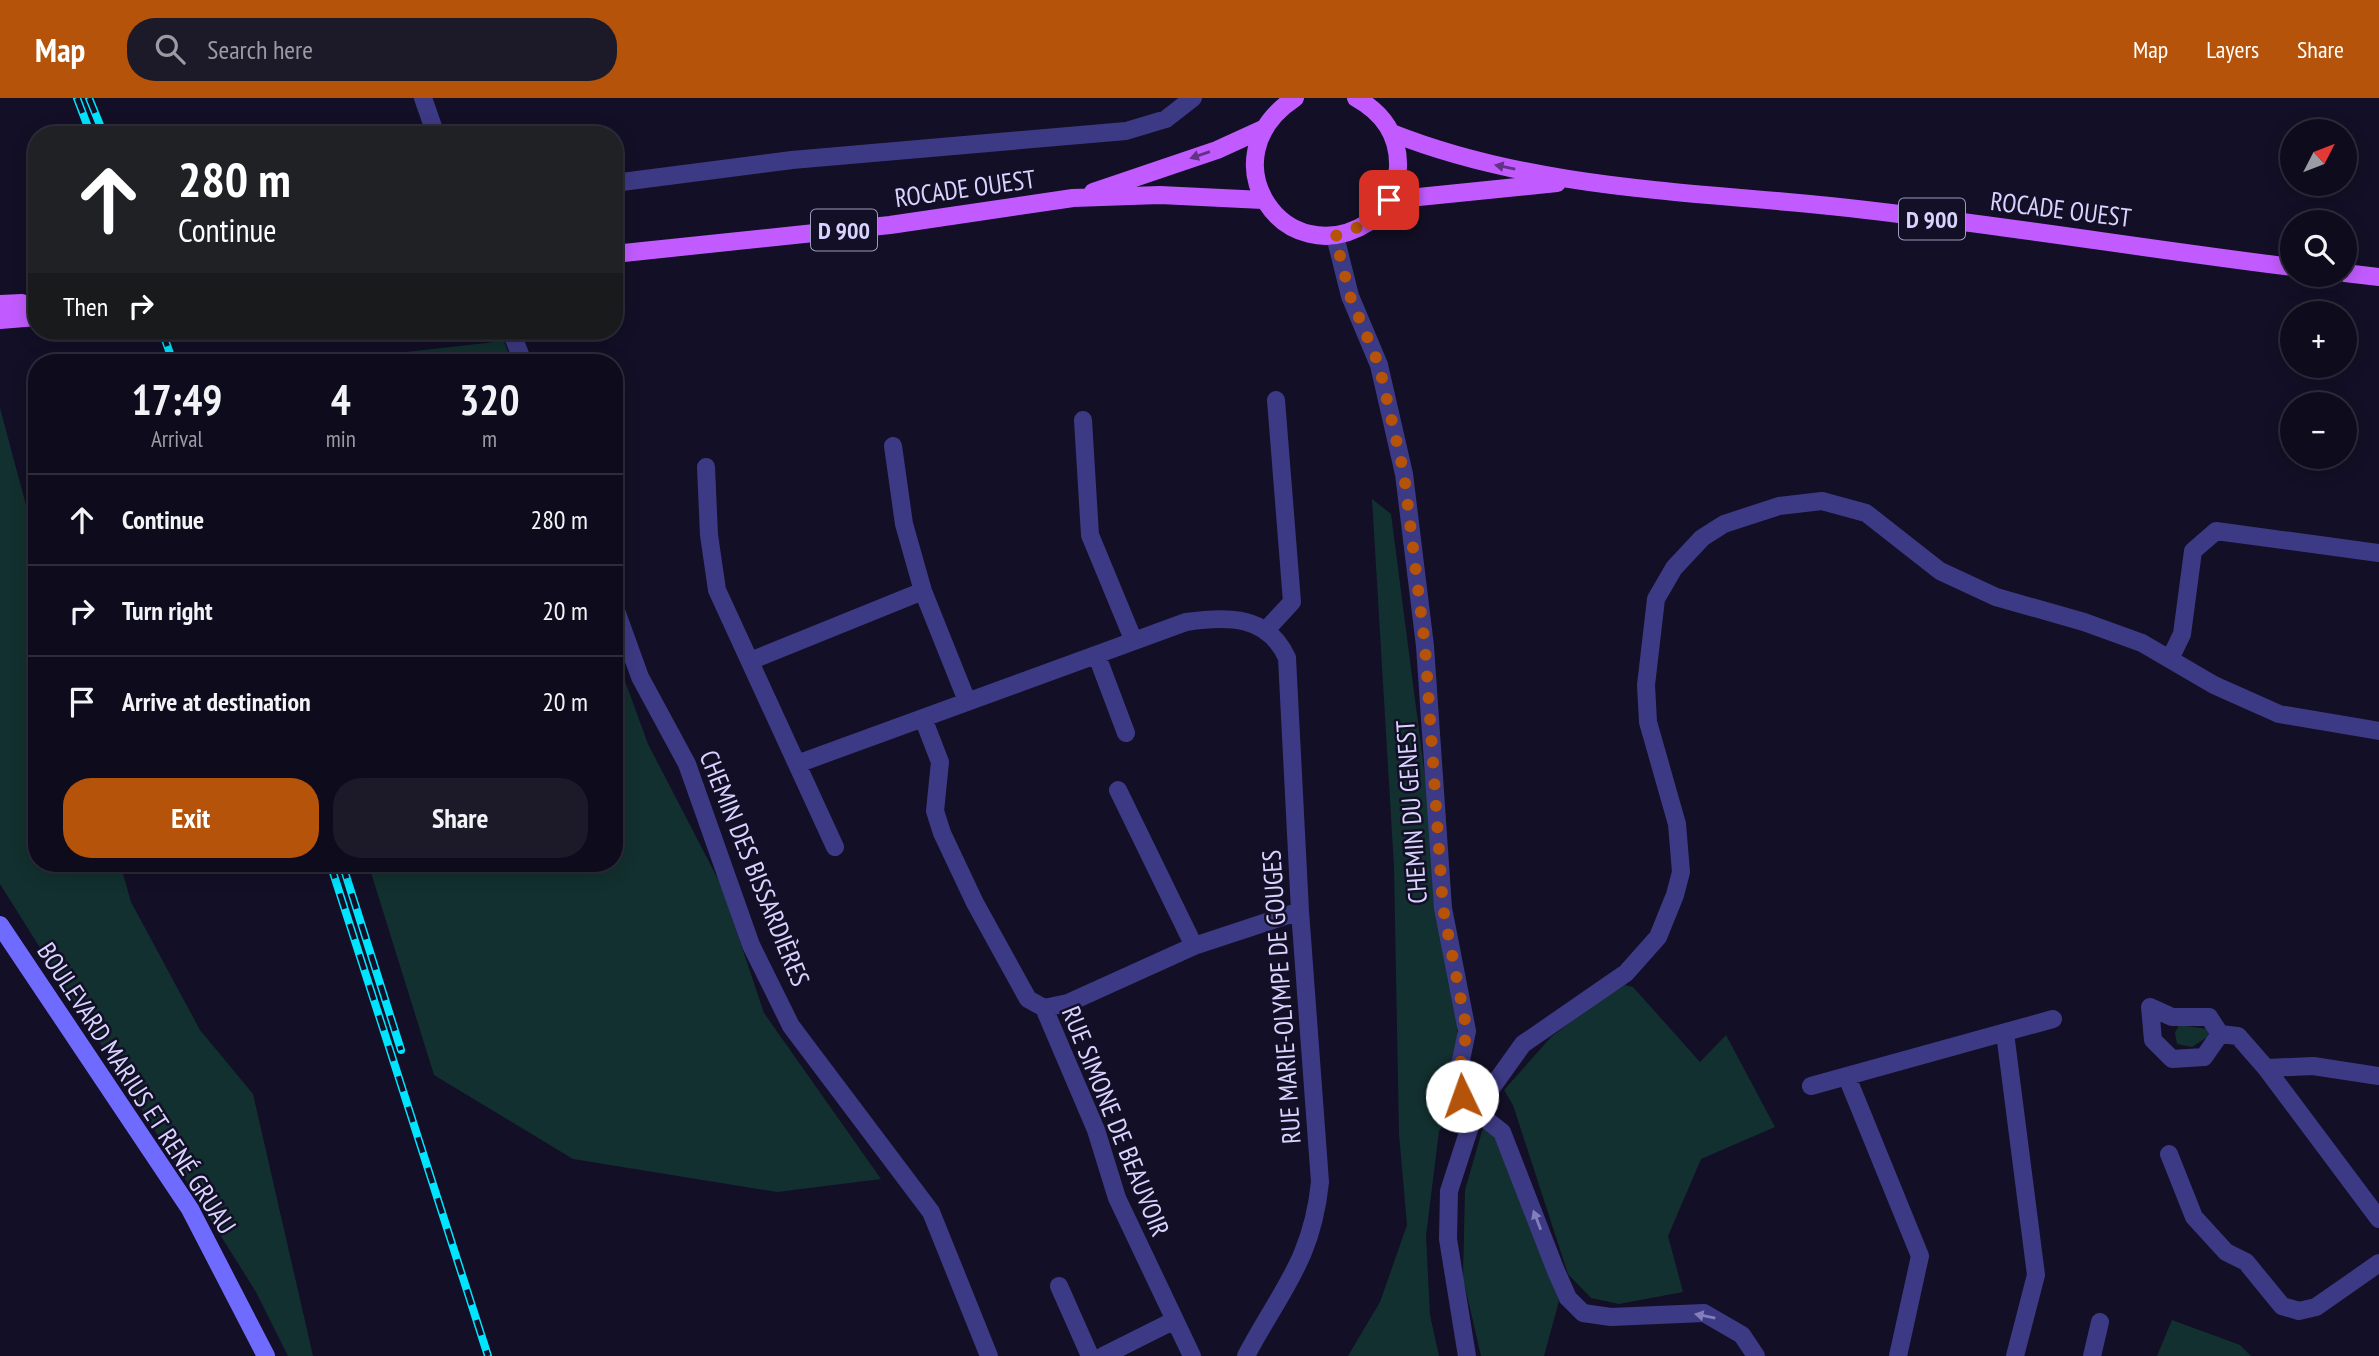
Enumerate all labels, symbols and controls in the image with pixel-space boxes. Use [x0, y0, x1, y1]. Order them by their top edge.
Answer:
search box [127, 18, 617, 81]
text: Map [35, 28, 85, 71]
icon: search [151, 30, 189, 68]
text: Search here [207, 33, 313, 66]
text: Map [2133, 34, 2168, 65]
text: Layers [2206, 34, 2259, 65]
text: Share [2297, 34, 2344, 65]
north arrow [2280, 119, 2357, 196]
map controls [2280, 119, 2357, 469]
text: 280 m [178, 147, 291, 211]
one-way arrow [1189, 150, 1210, 161]
icon: ahead [63, 154, 154, 245]
one-way arrow [1494, 161, 1516, 172]
street label: ROCADE OUEST [893, 162, 1038, 214]
pin [1359, 170, 1419, 230]
icon: arrive [1370, 181, 1408, 219]
street label: ROCADE OUEST [1989, 184, 2134, 234]
road number: D 900 [1899, 198, 1965, 239]
text: Continue [178, 209, 277, 251]
road number: D 900 [811, 210, 877, 250]
button: search [2280, 210, 2357, 287]
icon: right [122, 287, 160, 325]
text: Then [63, 290, 108, 323]
button: + [2280, 301, 2357, 378]
text: 17:49 [131, 372, 222, 427]
text: 4 [331, 372, 351, 427]
text: 320 [459, 372, 520, 427]
button: − [2280, 392, 2357, 469]
text: Arrival [151, 424, 203, 453]
text: min [326, 424, 356, 453]
text: m [482, 424, 497, 453]
icon: ahead [63, 501, 101, 539]
text: Continue [122, 503, 204, 536]
text: 280 m [530, 503, 588, 536]
icon: right [63, 592, 101, 630]
text: Turn right [122, 594, 213, 627]
text: 20 m [542, 594, 588, 627]
icon: arrive [63, 683, 101, 721]
text: Arrive at destination [122, 685, 311, 718]
text: 20 m [542, 685, 588, 718]
street label: CHEMIN DU GENEST [1388, 719, 1434, 905]
street label: CHEMIN DES BISSARDIÈRES [693, 745, 817, 991]
button: Exit [63, 778, 319, 858]
button: Share [333, 778, 588, 858]
street label: RUE MARIE-OLYMPE DE GOUGES [1254, 849, 1308, 1145]
street label: BOULEVARD MARIUS ET RENÉ GRUAU [30, 936, 244, 1240]
street label: RUE SIMONE DE BEAUVOIR [1055, 1001, 1177, 1241]
position arrow [1425, 1059, 1499, 1133]
one-way arrow [1531, 1210, 1542, 1231]
one-way arrow [1693, 1310, 1715, 1321]

